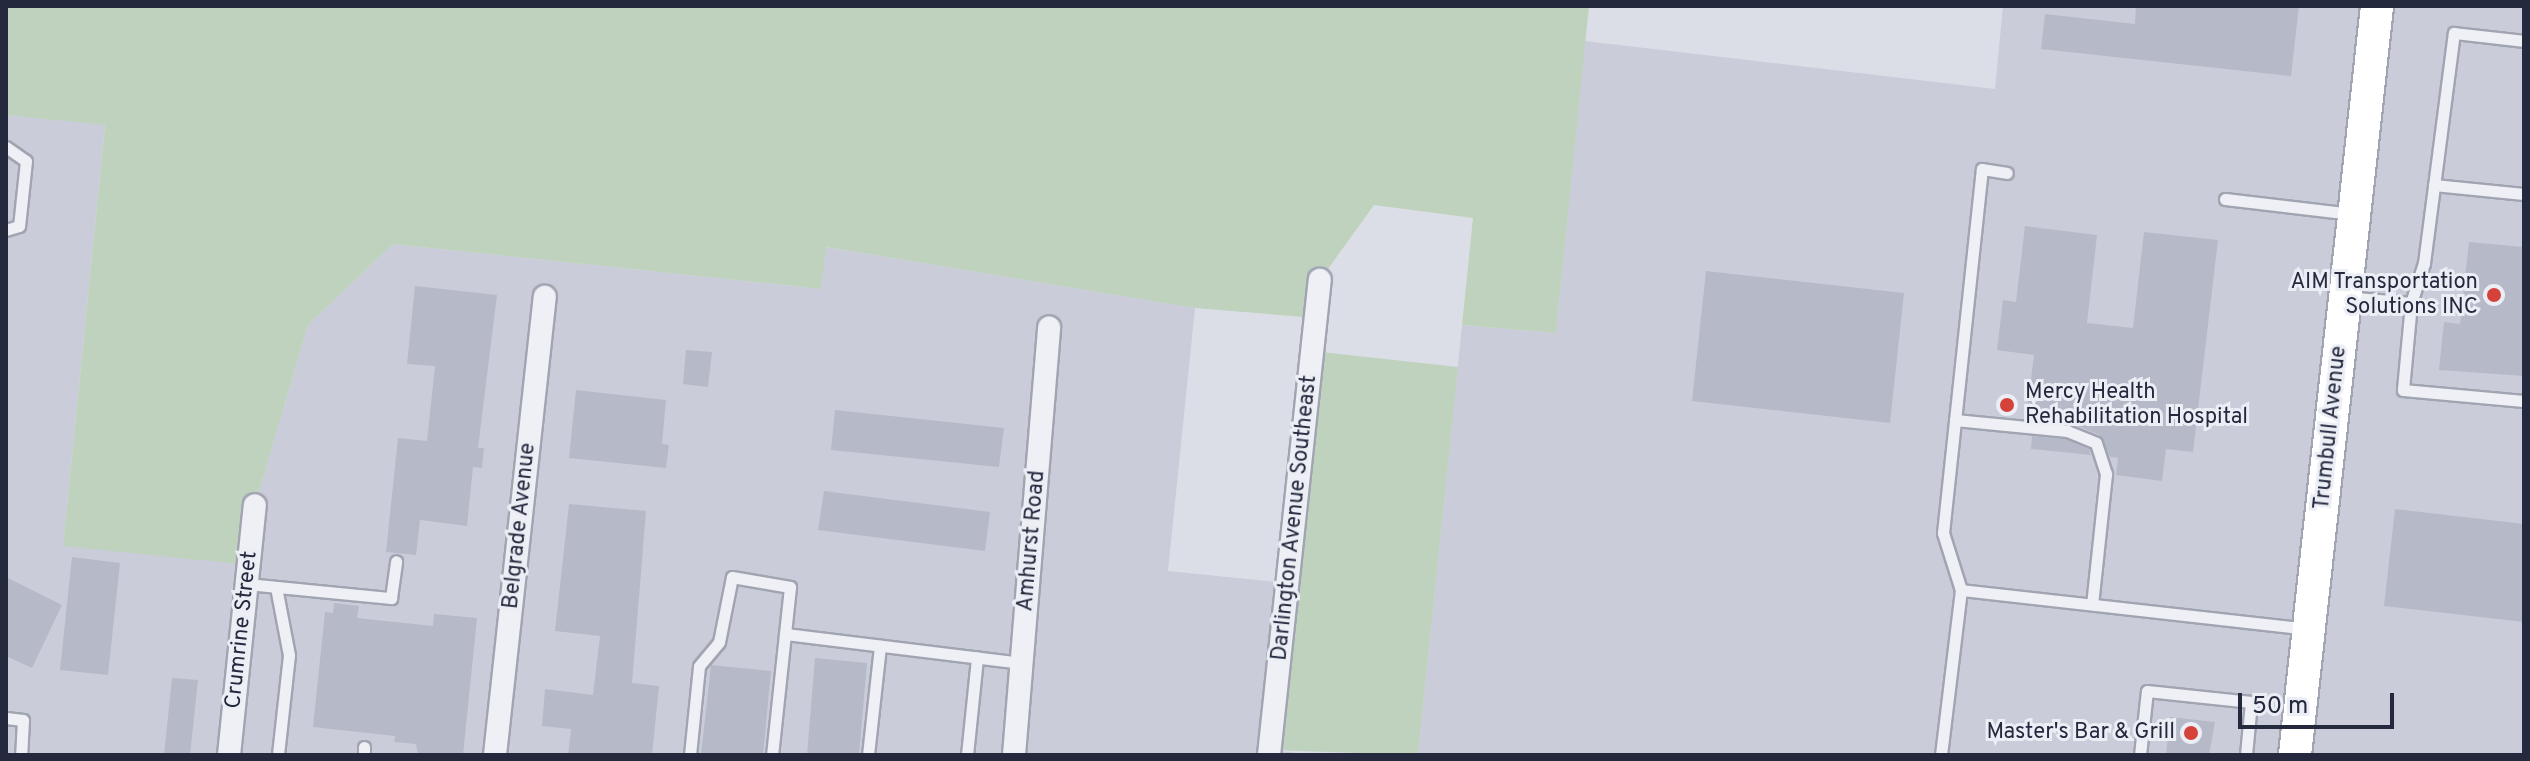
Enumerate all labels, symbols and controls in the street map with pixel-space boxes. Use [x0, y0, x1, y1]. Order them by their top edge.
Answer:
place label: AIM Transportation Solutions INC [2290, 269, 2478, 320]
marker: AIM Transportation Solutions INC [2485, 286, 2503, 304]
street label: Trumbull Avenue [2309, 344, 2353, 512]
street label: Darlington Avenue Southeast [1267, 374, 1323, 662]
place label: Mercy Health Rehabilitation Hospital [2025, 379, 2248, 430]
marker: Mercy Health Rehabilitation Hospital [1996, 394, 2018, 416]
street label: Belgrade Avenue [498, 441, 542, 611]
street label: Amhurst Road [1013, 469, 1051, 613]
street label: Crumrine Street [221, 550, 263, 710]
scale bar [2242, 677, 2398, 727]
text: 50 m [2252, 692, 2308, 722]
place label: Master's Bar & Grill [1986, 720, 2175, 746]
marker: Master's Bar & Grill [2182, 724, 2200, 742]

